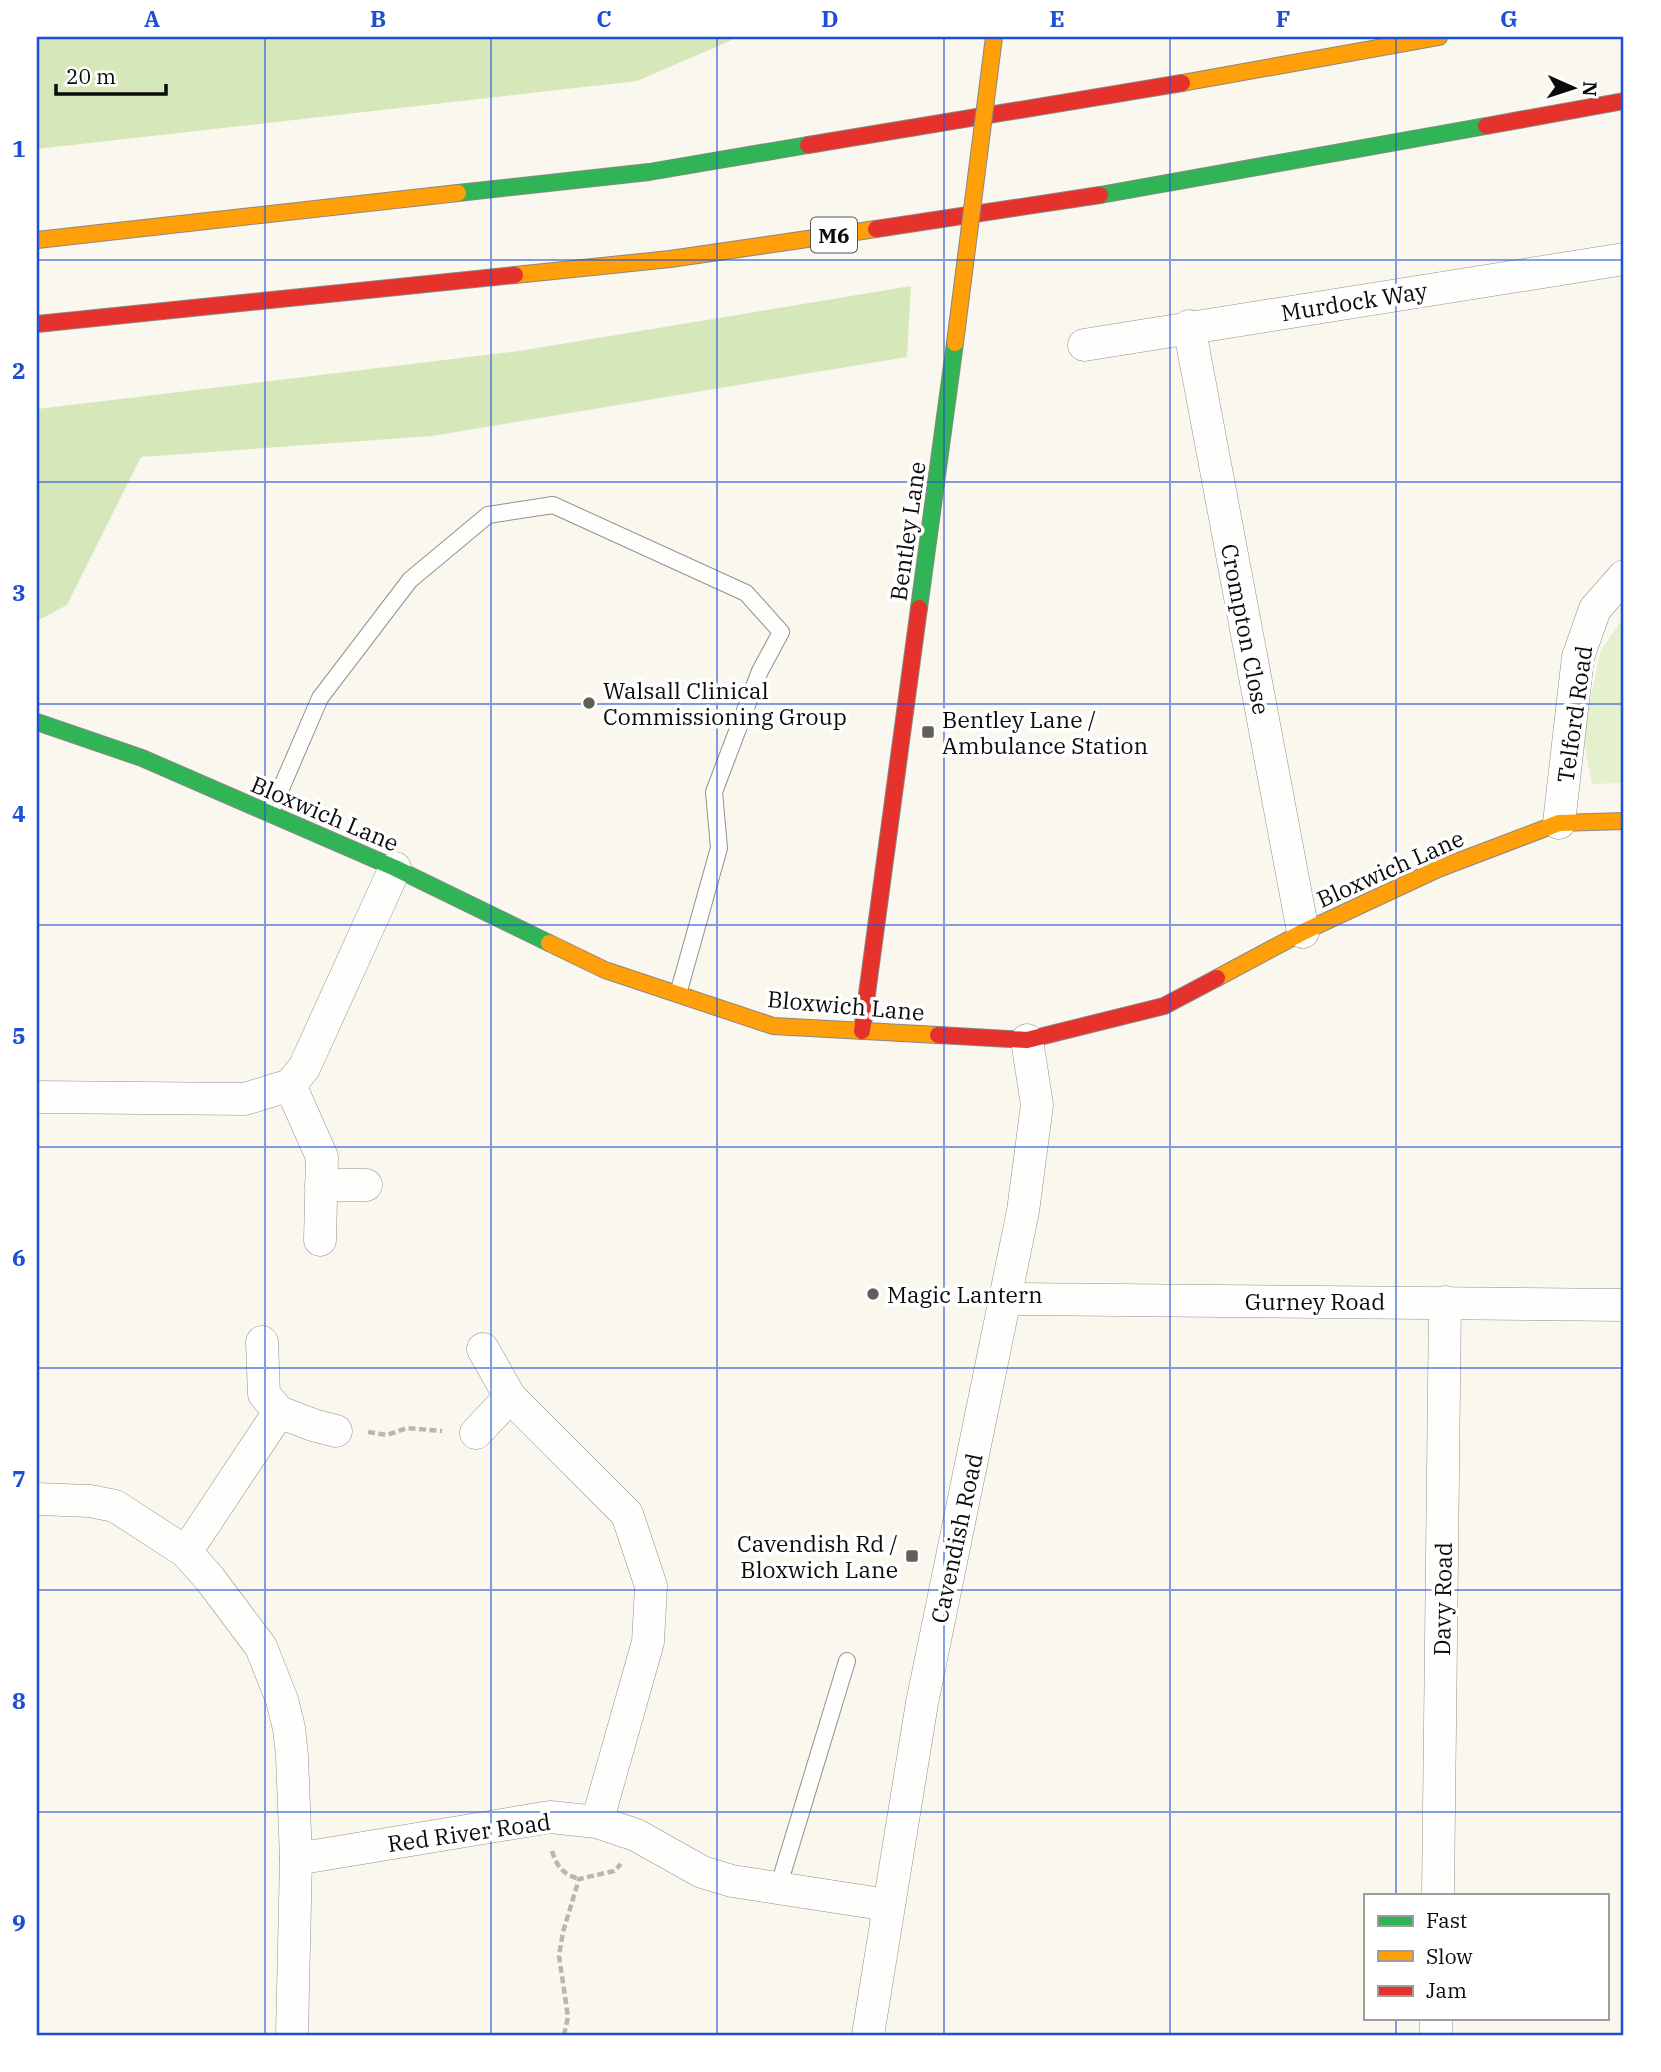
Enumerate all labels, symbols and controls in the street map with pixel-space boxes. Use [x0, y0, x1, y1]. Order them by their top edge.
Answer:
text: A [144, 3, 160, 33]
text: B [370, 3, 386, 33]
text: C [596, 3, 612, 33]
text: D [821, 3, 839, 33]
text: E [1049, 3, 1065, 33]
text: F [1276, 3, 1290, 33]
text: G [1500, 3, 1518, 33]
scale bar [56, 52, 166, 96]
north arrow [1538, 52, 1608, 122]
text: 20 m [66, 62, 116, 90]
text: N [1578, 81, 1602, 97]
text: 1 [12, 133, 26, 163]
road number: M6 [811, 218, 857, 252]
street label: Murdock Way [1279, 275, 1430, 327]
text: 2 [12, 355, 26, 385]
street label: Bentley Lane [882, 459, 932, 603]
street label: Crompton Close [1215, 541, 1277, 717]
text: 3 [12, 577, 26, 607]
street label: Telford Road [1550, 643, 1598, 785]
place label: Walsall Clinical Commissioning Group [603, 675, 847, 731]
marker: Walsall Clinical Commissioning Group [581, 695, 597, 711]
place label: Bentley Lane / Ambulance Station [942, 704, 1148, 760]
marker: Bentley Lane / Ambulance Station [920, 724, 936, 740]
street label: Bloxwich Lane [247, 768, 403, 858]
text: 4 [12, 798, 26, 828]
street label: Bloxwich Lane [1312, 822, 1468, 914]
street label: Bloxwich Lane [766, 983, 926, 1027]
text: 5 [12, 1020, 26, 1050]
text: 6 [12, 1242, 26, 1272]
place label: Magic Lantern [887, 1279, 1043, 1309]
marker: Magic Lantern [865, 1286, 881, 1302]
street label: Gurney Road [1245, 1286, 1385, 1316]
street label: Cavendish Road [923, 1450, 989, 1626]
text: 7 [12, 1463, 26, 1493]
place label: Cavendish Rd / Bloxwich Lane [737, 1528, 898, 1584]
street label: Davy Road [1426, 1542, 1458, 1656]
marker: Cavendish Rd / Bloxwich Lane [904, 1548, 920, 1564]
text: 8 [12, 1685, 26, 1715]
street label: Red River Road [385, 1806, 553, 1858]
legend [1364, 1894, 1608, 2020]
text: Fast [1426, 1906, 1467, 1934]
text: 9 [12, 1907, 26, 1937]
text: Slow [1426, 1942, 1473, 1970]
text: Jam [1426, 1976, 1467, 2004]

